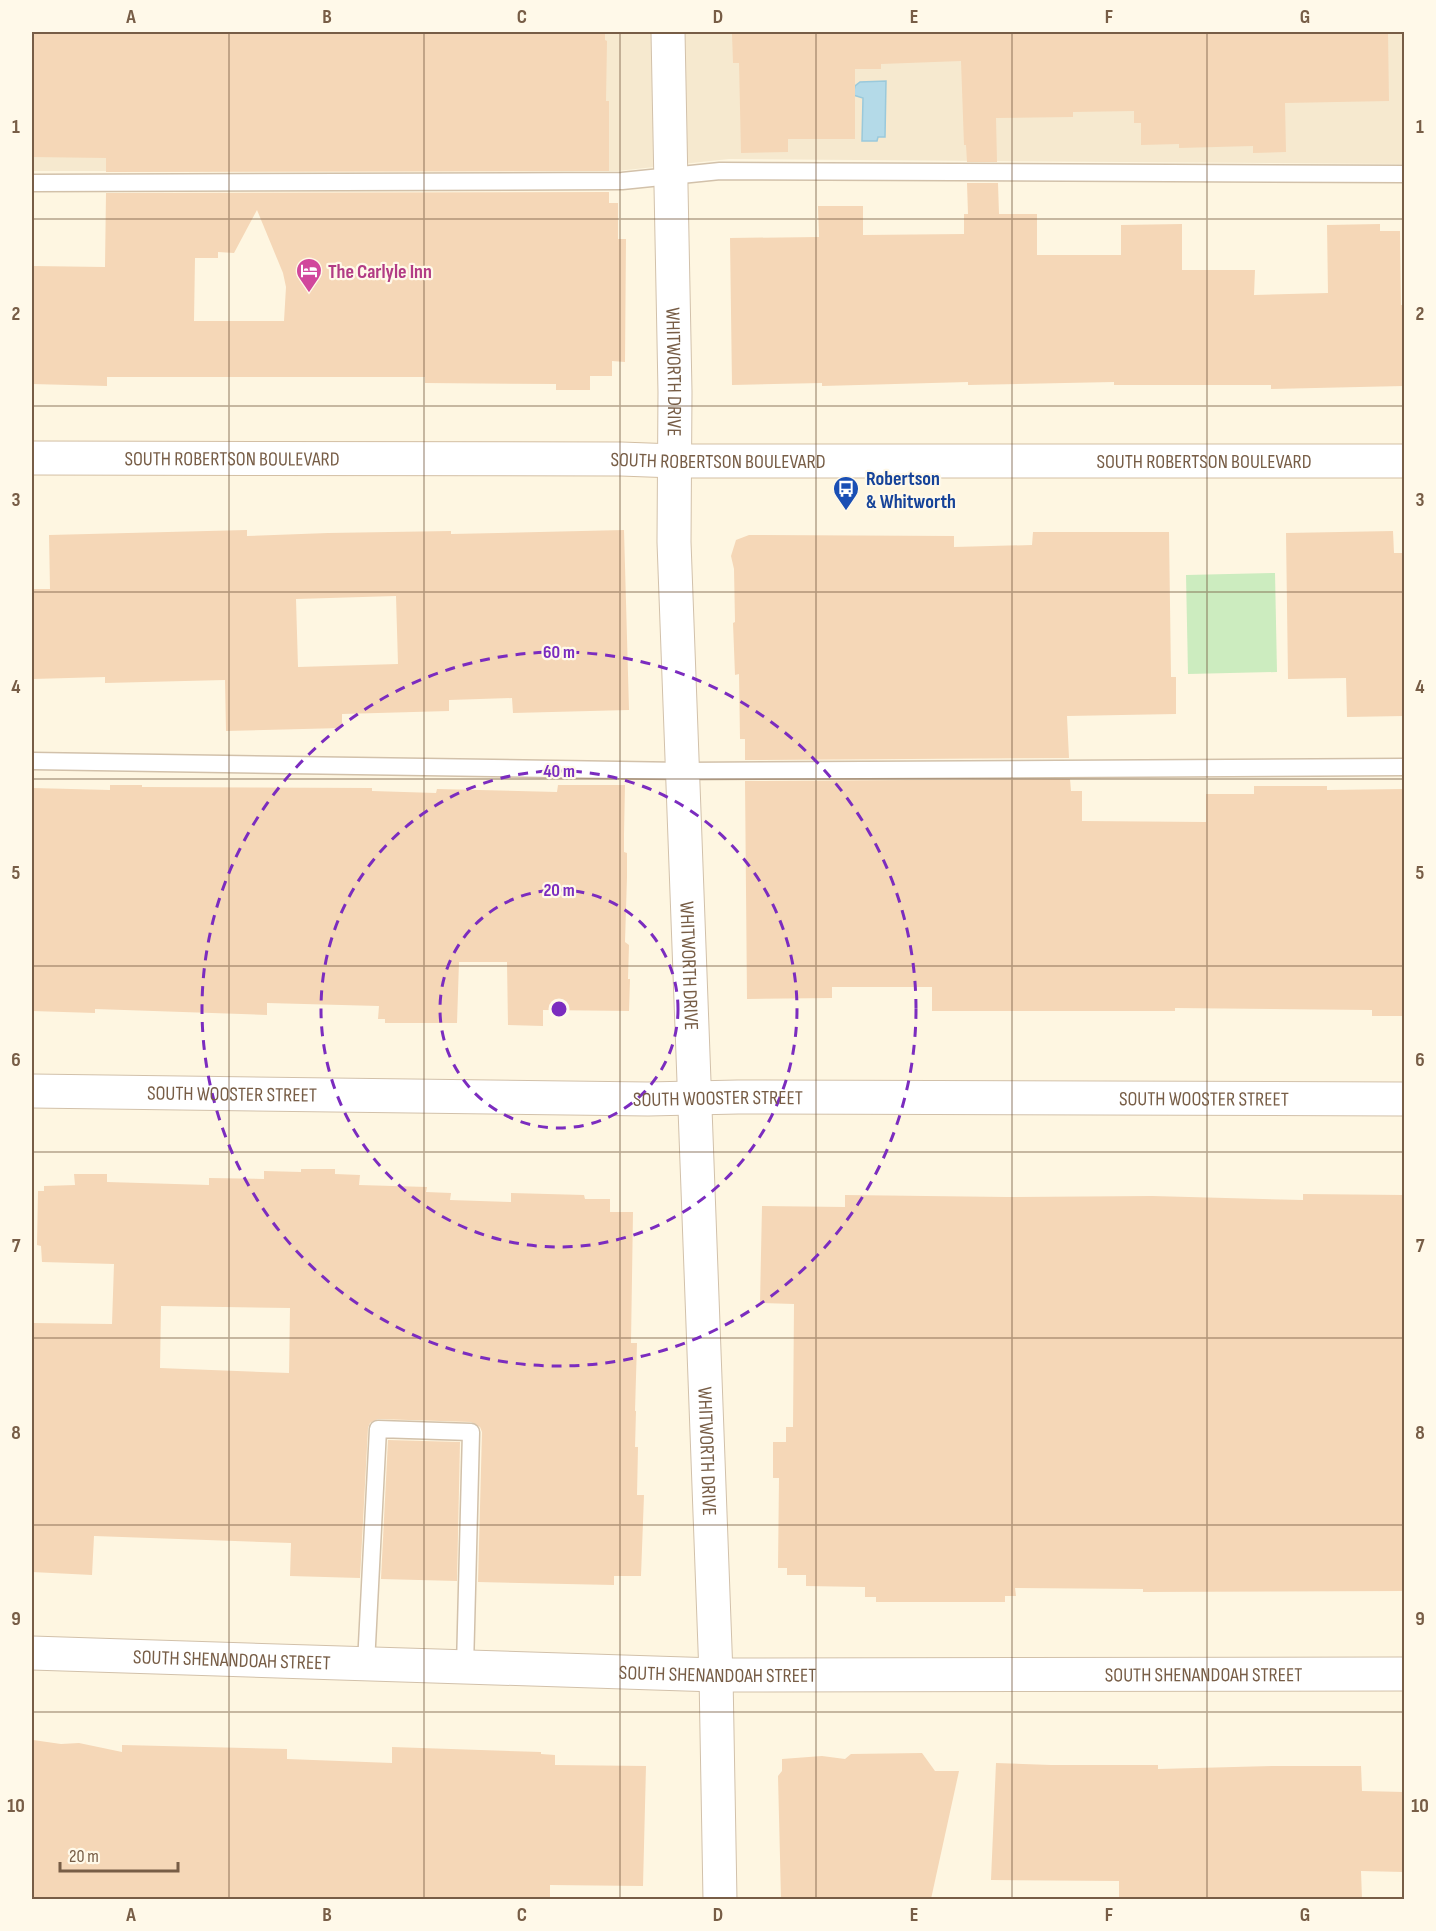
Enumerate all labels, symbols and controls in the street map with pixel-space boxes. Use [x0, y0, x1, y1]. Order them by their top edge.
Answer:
text: A [125, 5, 136, 29]
text: B [322, 5, 332, 29]
text: C [517, 5, 527, 29]
text: D [713, 5, 723, 29]
text: E [910, 5, 918, 29]
text: F [1105, 5, 1113, 29]
text: G [1300, 5, 1310, 29]
text: 1 [12, 115, 20, 139]
text: 1 [1416, 115, 1424, 139]
hotel icon: The Carlyle Inn [294, 256, 324, 294]
place label: The Carlyle Inn [328, 260, 432, 284]
text: 2 [12, 302, 20, 326]
text: 2 [1416, 302, 1424, 326]
street label: WHITWORTH DRIVE [660, 307, 686, 437]
street label: SOUTH ROBERTSON BOULEVARD [124, 447, 340, 472]
street label: SOUTH ROBERTSON BOULEVARD [610, 448, 826, 474]
street label: SOUTH ROBERTSON BOULEVARD [1096, 450, 1312, 474]
place label: Robertson & Whitworth [866, 467, 956, 514]
bus stop icon: Robertson & Whitworth [831, 474, 861, 512]
text: 3 [12, 488, 21, 512]
text: 3 [1416, 488, 1425, 512]
text: 60 m [543, 642, 575, 663]
text: 4 [11, 675, 21, 699]
text: 4 [1415, 675, 1425, 699]
text: 40 m [543, 761, 575, 782]
text: 5 [12, 861, 21, 885]
text: 5 [1416, 861, 1425, 885]
text: 20 m [543, 880, 575, 901]
street label: WHITWORTH DRIVE [674, 901, 703, 1031]
centre of rings [549, 999, 569, 1019]
text: 6 [11, 1048, 21, 1072]
text: 6 [1415, 1048, 1425, 1072]
street label: SOUTH WOOSTER STREET [147, 1081, 317, 1108]
street label: SOUTH WOOSTER STREET [633, 1086, 803, 1112]
street label: SOUTH WOOSTER STREET [1119, 1087, 1289, 1112]
text: 7 [12, 1234, 21, 1258]
text: 7 [1416, 1234, 1425, 1258]
street label: WHITWORTH DRIVE [692, 1386, 721, 1516]
text: 8 [11, 1421, 21, 1445]
text: 8 [1415, 1421, 1425, 1445]
text: 9 [11, 1607, 21, 1631]
text: 9 [1415, 1607, 1425, 1631]
street label: SOUTH SHENANDOAH STREET [133, 1645, 331, 1676]
street label: SOUTH SHENANDOAH STREET [618, 1661, 817, 1688]
street label: SOUTH SHENANDOAH STREET [1105, 1663, 1303, 1687]
text: 10 [7, 1794, 25, 1818]
text: 10 [1411, 1794, 1429, 1818]
scale bar [60, 1835, 178, 1873]
text: 20 m [69, 1846, 99, 1867]
text: A [125, 1903, 136, 1927]
text: B [322, 1903, 332, 1927]
text: C [517, 1903, 527, 1927]
text: D [713, 1903, 723, 1927]
text: E [910, 1903, 918, 1927]
text: F [1105, 1903, 1113, 1927]
text: G [1300, 1903, 1310, 1927]

